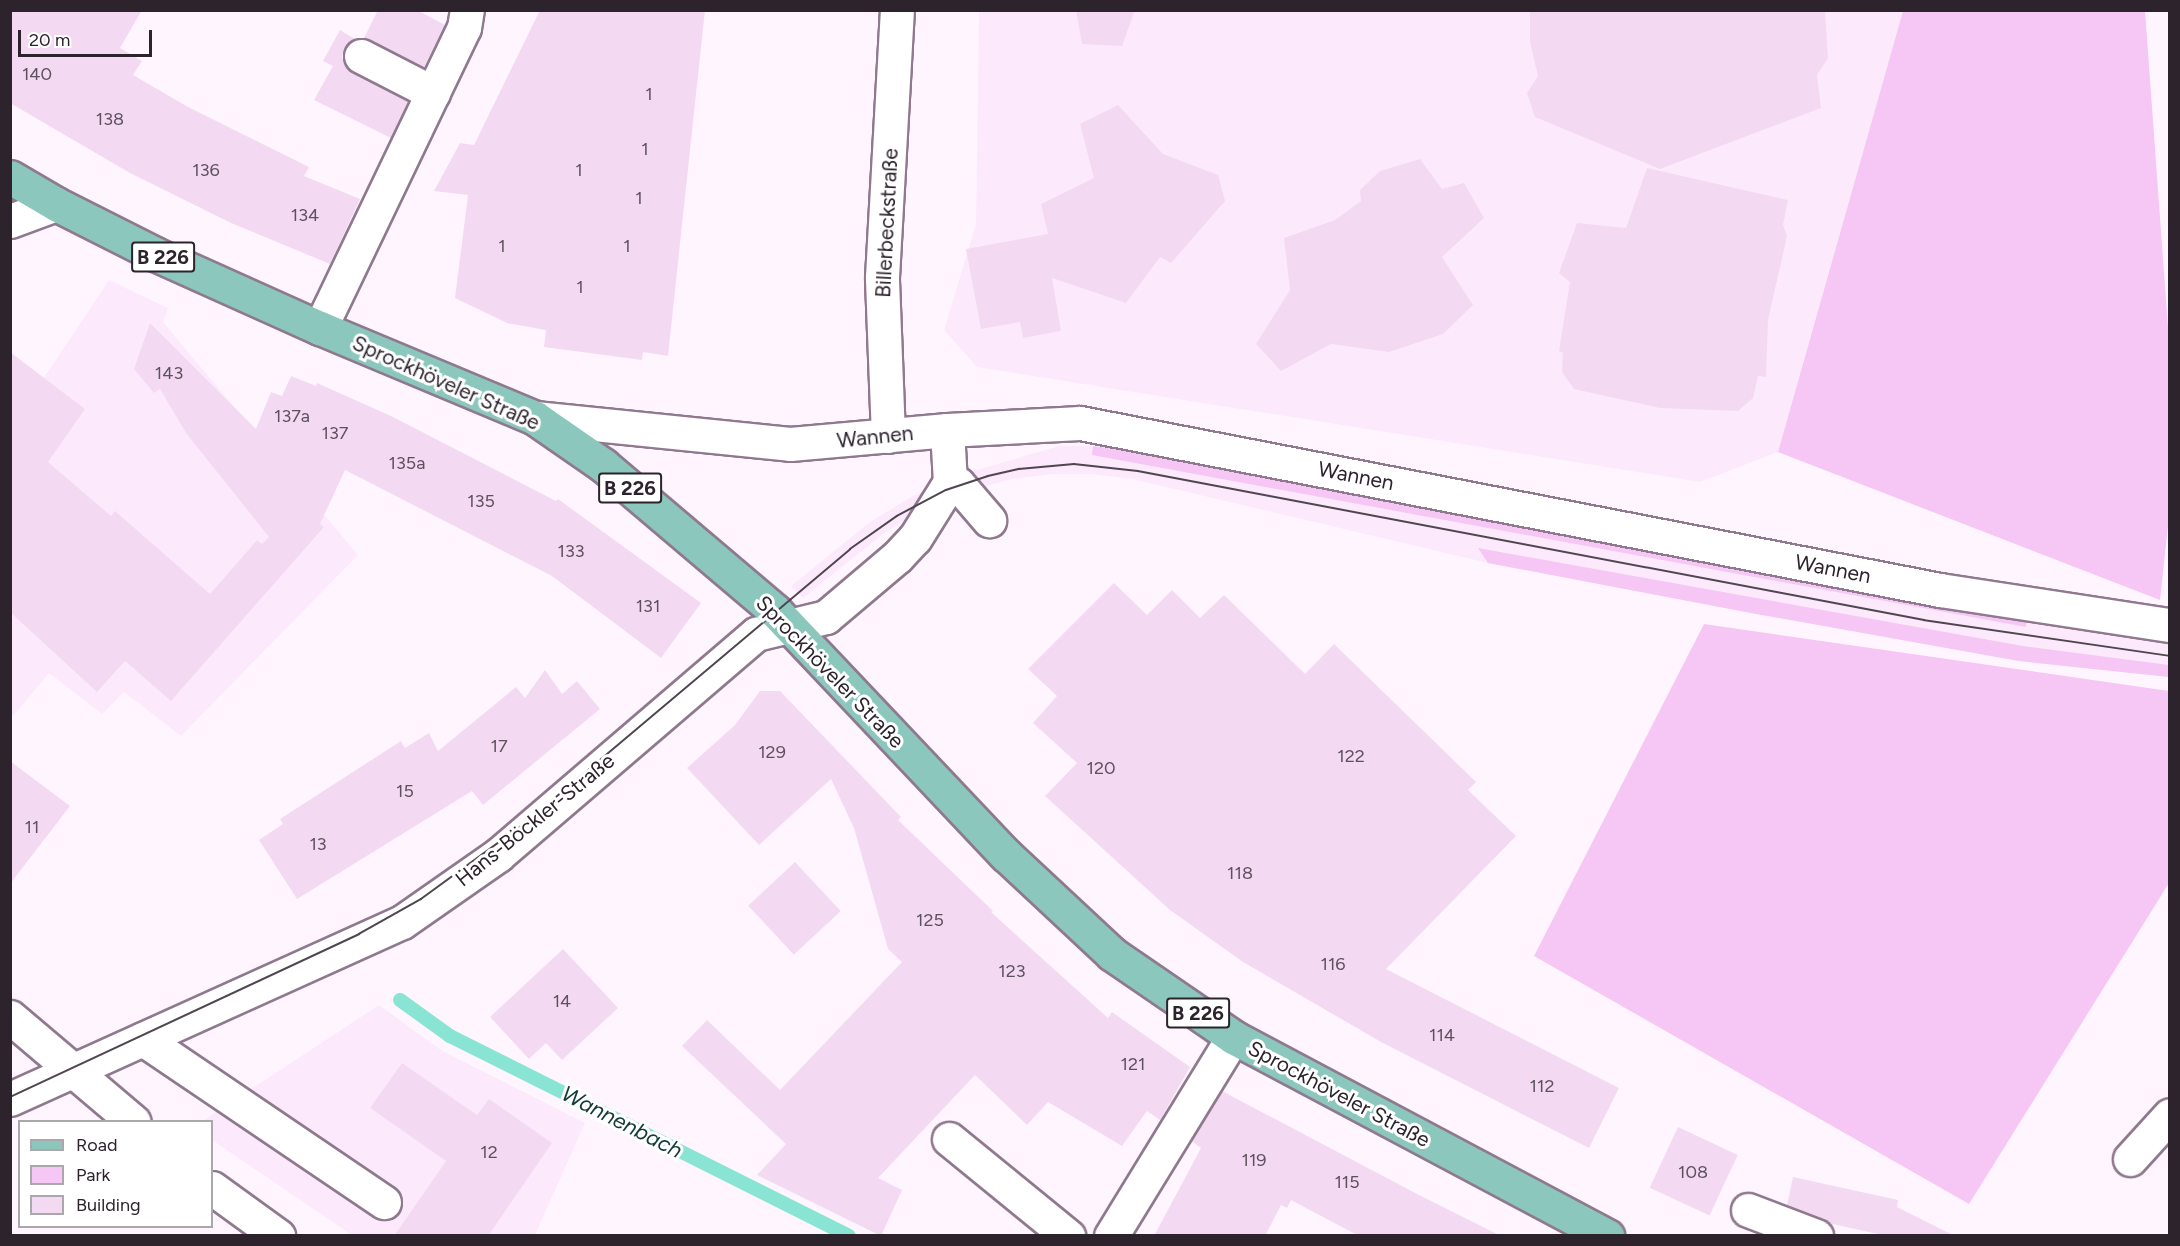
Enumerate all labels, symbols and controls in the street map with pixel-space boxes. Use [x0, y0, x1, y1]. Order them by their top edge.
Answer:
scale bar [21, 18, 154, 56]
text: 20 m [29, 29, 70, 51]
house number: 140 [22, 63, 52, 85]
house number: 1 [645, 83, 653, 105]
house number: 138 [96, 108, 124, 130]
house number: 1 [641, 138, 649, 160]
street label: Billerbeckstraße [871, 148, 903, 298]
house number: 136 [192, 159, 220, 181]
house number: 1 [575, 159, 583, 181]
house number: 1 [635, 187, 643, 209]
house number: 134 [291, 204, 319, 226]
house number: 1 [498, 235, 506, 257]
house number: 1 [623, 235, 631, 257]
road number: B 226 [130, 240, 196, 274]
house number: 1 [576, 276, 584, 298]
street label: Sprockhöveler Straße [349, 330, 543, 436]
house number: 143 [155, 362, 183, 384]
house number: 137a [274, 405, 310, 427]
street label: Wannen [836, 420, 914, 454]
house number: 137 [322, 422, 348, 444]
house number: 135a [389, 452, 425, 474]
street label: Wannen [1316, 456, 1396, 496]
road number: B 226 [597, 471, 663, 505]
house number: 135 [467, 490, 495, 512]
house number: 133 [557, 540, 585, 562]
street label: Wannen [1793, 549, 1873, 589]
street label: Sprockhöveler Straße [751, 591, 909, 753]
house number: 131 [636, 595, 660, 617]
house number: 17 [490, 735, 508, 757]
house number: 129 [758, 741, 786, 763]
house number: 122 [1337, 745, 1365, 767]
street label: Hans-Böckler-Straße [450, 748, 620, 892]
house number: 120 [1086, 757, 1116, 779]
house number: 15 [396, 780, 414, 802]
house number: 11 [25, 816, 39, 838]
house number: 13 [309, 833, 327, 855]
house number: 118 [1227, 862, 1253, 884]
house number: 125 [916, 909, 944, 931]
house number: 116 [1320, 953, 1346, 975]
house number: 123 [998, 960, 1026, 982]
house number: 14 [553, 990, 571, 1012]
road number: B 226 [1165, 996, 1231, 1030]
house number: 114 [1429, 1024, 1455, 1046]
street label: Sprockhöveler Straße [1244, 1035, 1434, 1153]
house number: 121 [1121, 1053, 1145, 1075]
house number: 112 [1530, 1075, 1554, 1097]
water label: Wannenbach [557, 1080, 687, 1164]
legend [18, 1120, 213, 1228]
text: Road [76, 1134, 117, 1156]
house number: 12 [480, 1141, 498, 1163]
house number: 119 [1241, 1149, 1267, 1171]
house number: 108 [1678, 1161, 1708, 1183]
text: Park [76, 1164, 110, 1186]
house number: 115 [1334, 1171, 1360, 1193]
text: Building [76, 1194, 141, 1216]

